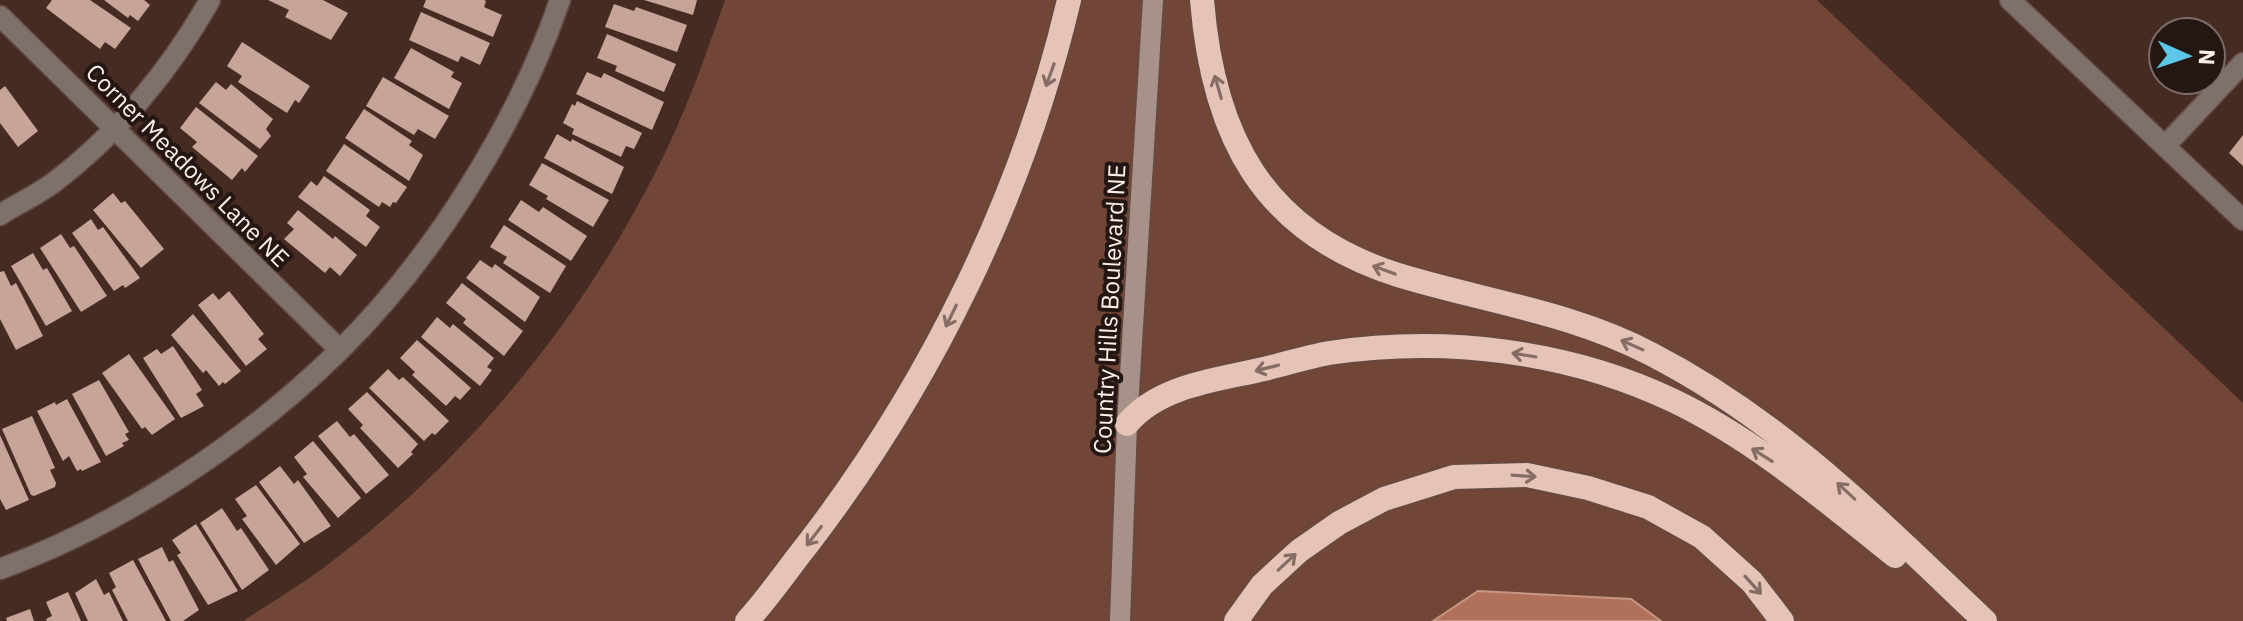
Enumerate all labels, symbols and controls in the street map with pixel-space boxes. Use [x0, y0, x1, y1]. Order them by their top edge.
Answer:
north arrow [2147, 16, 2227, 96]
text: N [2193, 48, 2222, 66]
street label: Corner Meadows Lane NE [79, 56, 297, 274]
one-way arrow [1041, 63, 1056, 88]
one-way arrow [1210, 74, 1225, 100]
street label: Country Hills Boulevard NE [1085, 163, 1133, 455]
one-way arrow [1372, 261, 1397, 276]
one-way arrow [943, 303, 958, 327]
one-way arrow [1621, 337, 1645, 352]
one-way arrow [1512, 347, 1537, 362]
one-way arrow [1254, 362, 1280, 377]
one-way arrow [1751, 446, 1773, 463]
one-way arrow [1510, 469, 1537, 484]
one-way arrow [1837, 482, 1857, 500]
one-way arrow [805, 525, 822, 546]
one-way arrow [1276, 554, 1296, 572]
one-way arrow [1743, 575, 1762, 595]

